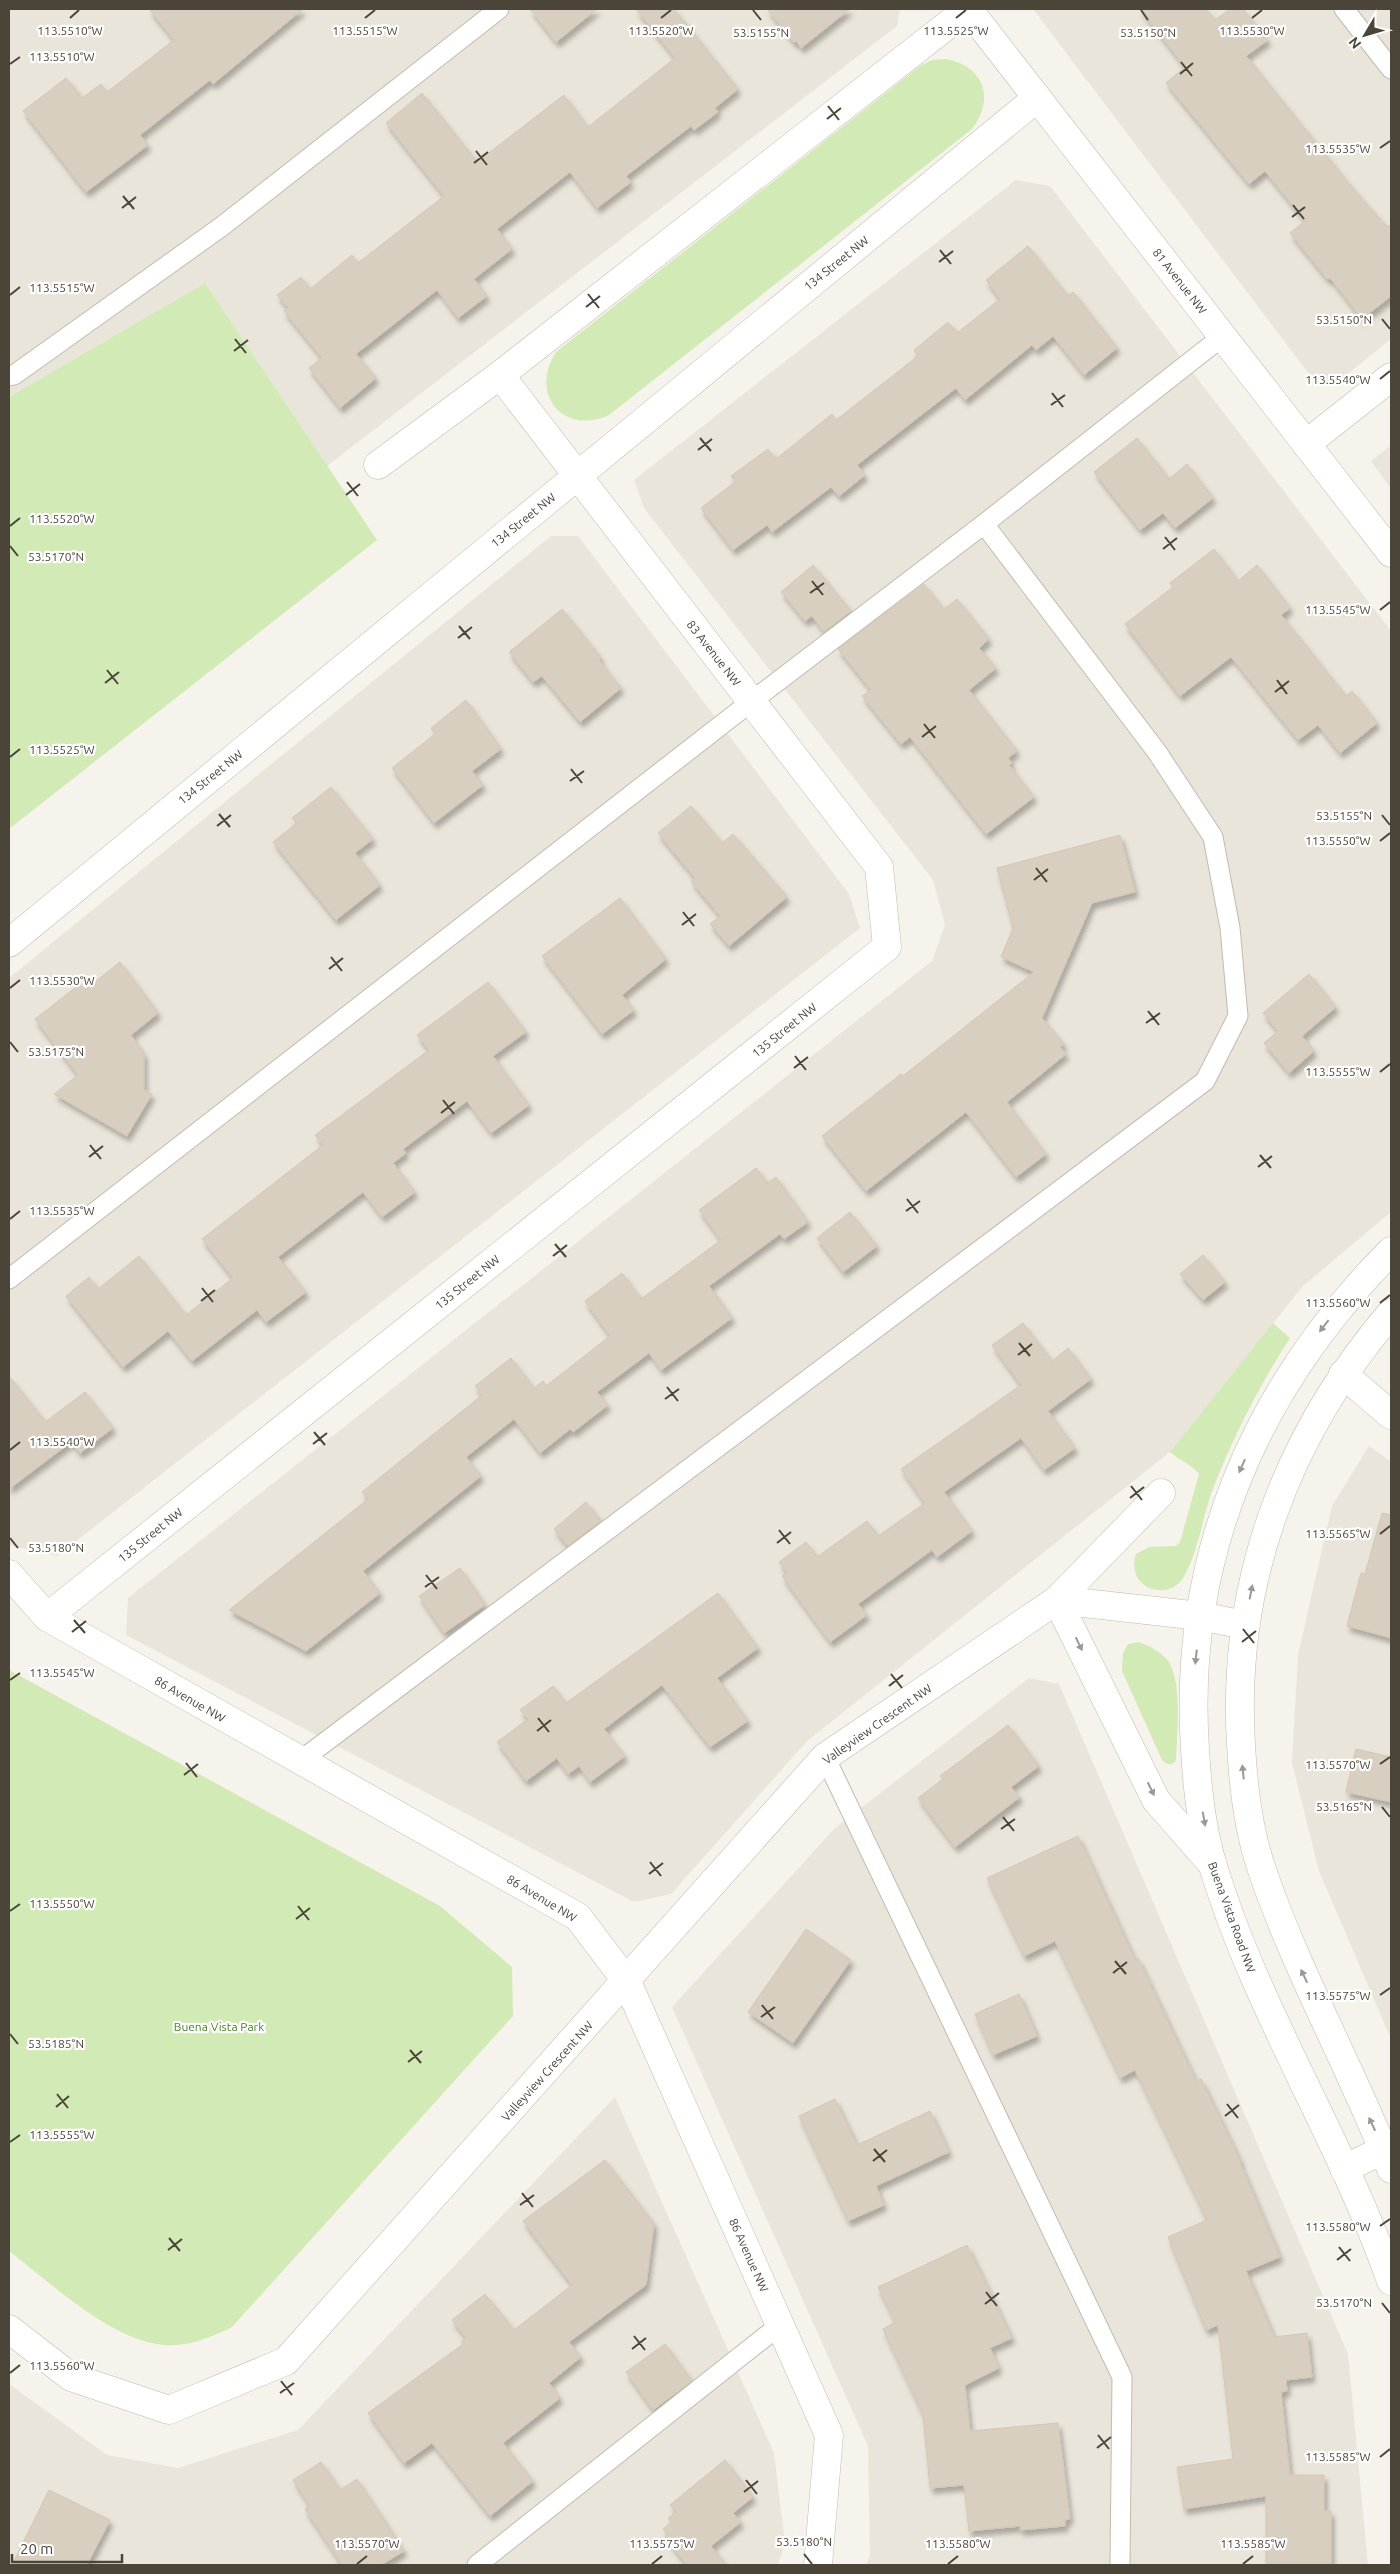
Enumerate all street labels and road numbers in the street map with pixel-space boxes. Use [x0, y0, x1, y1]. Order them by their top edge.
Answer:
street label: 134 Street NW [801, 233, 871, 293]
street label: 81 Avenue NW [1151, 246, 1209, 316]
street label: 134 Street NW [488, 490, 558, 550]
street label: 83 Avenue NW [685, 618, 743, 688]
street label: 134 Street NW [175, 747, 245, 807]
street label: 135 Street NW [749, 1000, 819, 1060]
street label: 135 Street NW [432, 1252, 502, 1312]
street label: 135 Street NW [115, 1505, 185, 1565]
street label: 86 Avenue NW [152, 1674, 228, 1724]
street label: Valleyview Crescent NW [820, 1681, 934, 1767]
street label: Buena Vista Road NW [1206, 1860, 1258, 1974]
street label: 86 Avenue NW [505, 1872, 579, 1924]
street label: Valleyview Crescent NW [499, 2018, 595, 2124]
street label: 86 Avenue NW [727, 2216, 771, 2294]

